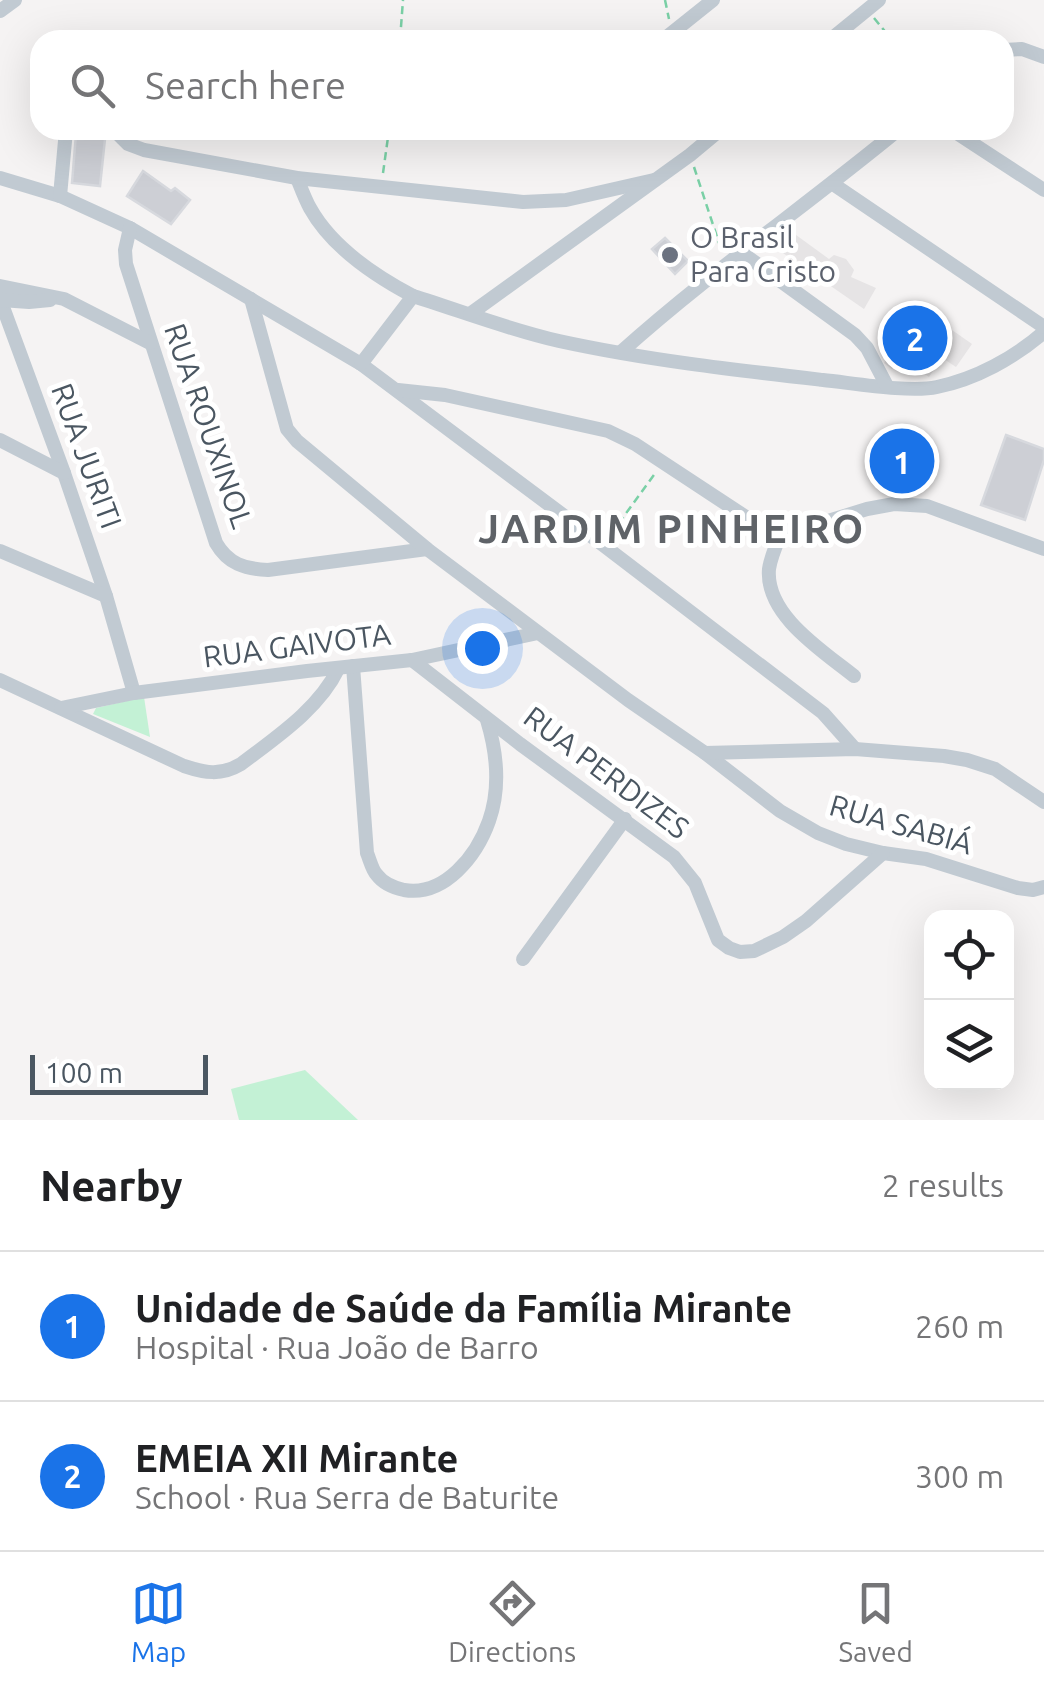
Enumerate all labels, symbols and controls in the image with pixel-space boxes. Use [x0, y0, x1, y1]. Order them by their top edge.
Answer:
search box [30, 30, 1014, 140]
icon: search [65, 58, 120, 113]
text: Search here [145, 64, 346, 106]
place label: O Brasil Para Cristo [690, 220, 836, 288]
marker: O Brasil Para Cristo [659, 244, 681, 266]
pin: 2 [882, 300, 948, 376]
street label: RUA ROUXINOL [158, 319, 260, 532]
street label: RUA JURITI [45, 379, 129, 533]
pin: 1 [870, 424, 934, 498]
district label: JARDIM PINHEIRO [478, 506, 866, 551]
street label: RUA GAIVOTA [201, 617, 393, 673]
your location [457, 623, 508, 674]
street label: RUA PERDIZES [518, 699, 696, 845]
street label: RUA SABIÁ [826, 786, 977, 861]
map controls [924, 910, 1014, 1090]
button: locate [924, 910, 1014, 1000]
button: layers [924, 1000, 1014, 1090]
scale bar [30, 1050, 208, 1094]
text: 100 m [45, 1057, 123, 1088]
text: Nearby [40, 1162, 183, 1209]
text: 2 results [882, 1167, 1004, 1203]
text: Unidade de Saúde da Família Mirante [135, 1287, 792, 1329]
text: 1 [63, 1308, 82, 1344]
text: 260 m [915, 1308, 1004, 1344]
text: Hospital · Rua João de Barro [135, 1329, 539, 1365]
text: EMEIA XII Mirante [135, 1437, 458, 1479]
text: 2 [63, 1458, 82, 1494]
text: 300 m [915, 1458, 1004, 1494]
text: School · Rua Serra de Baturite [135, 1479, 559, 1515]
tab: Map [131, 1576, 186, 1667]
tab: Directions [448, 1576, 576, 1667]
tab: Saved [838, 1576, 913, 1667]

